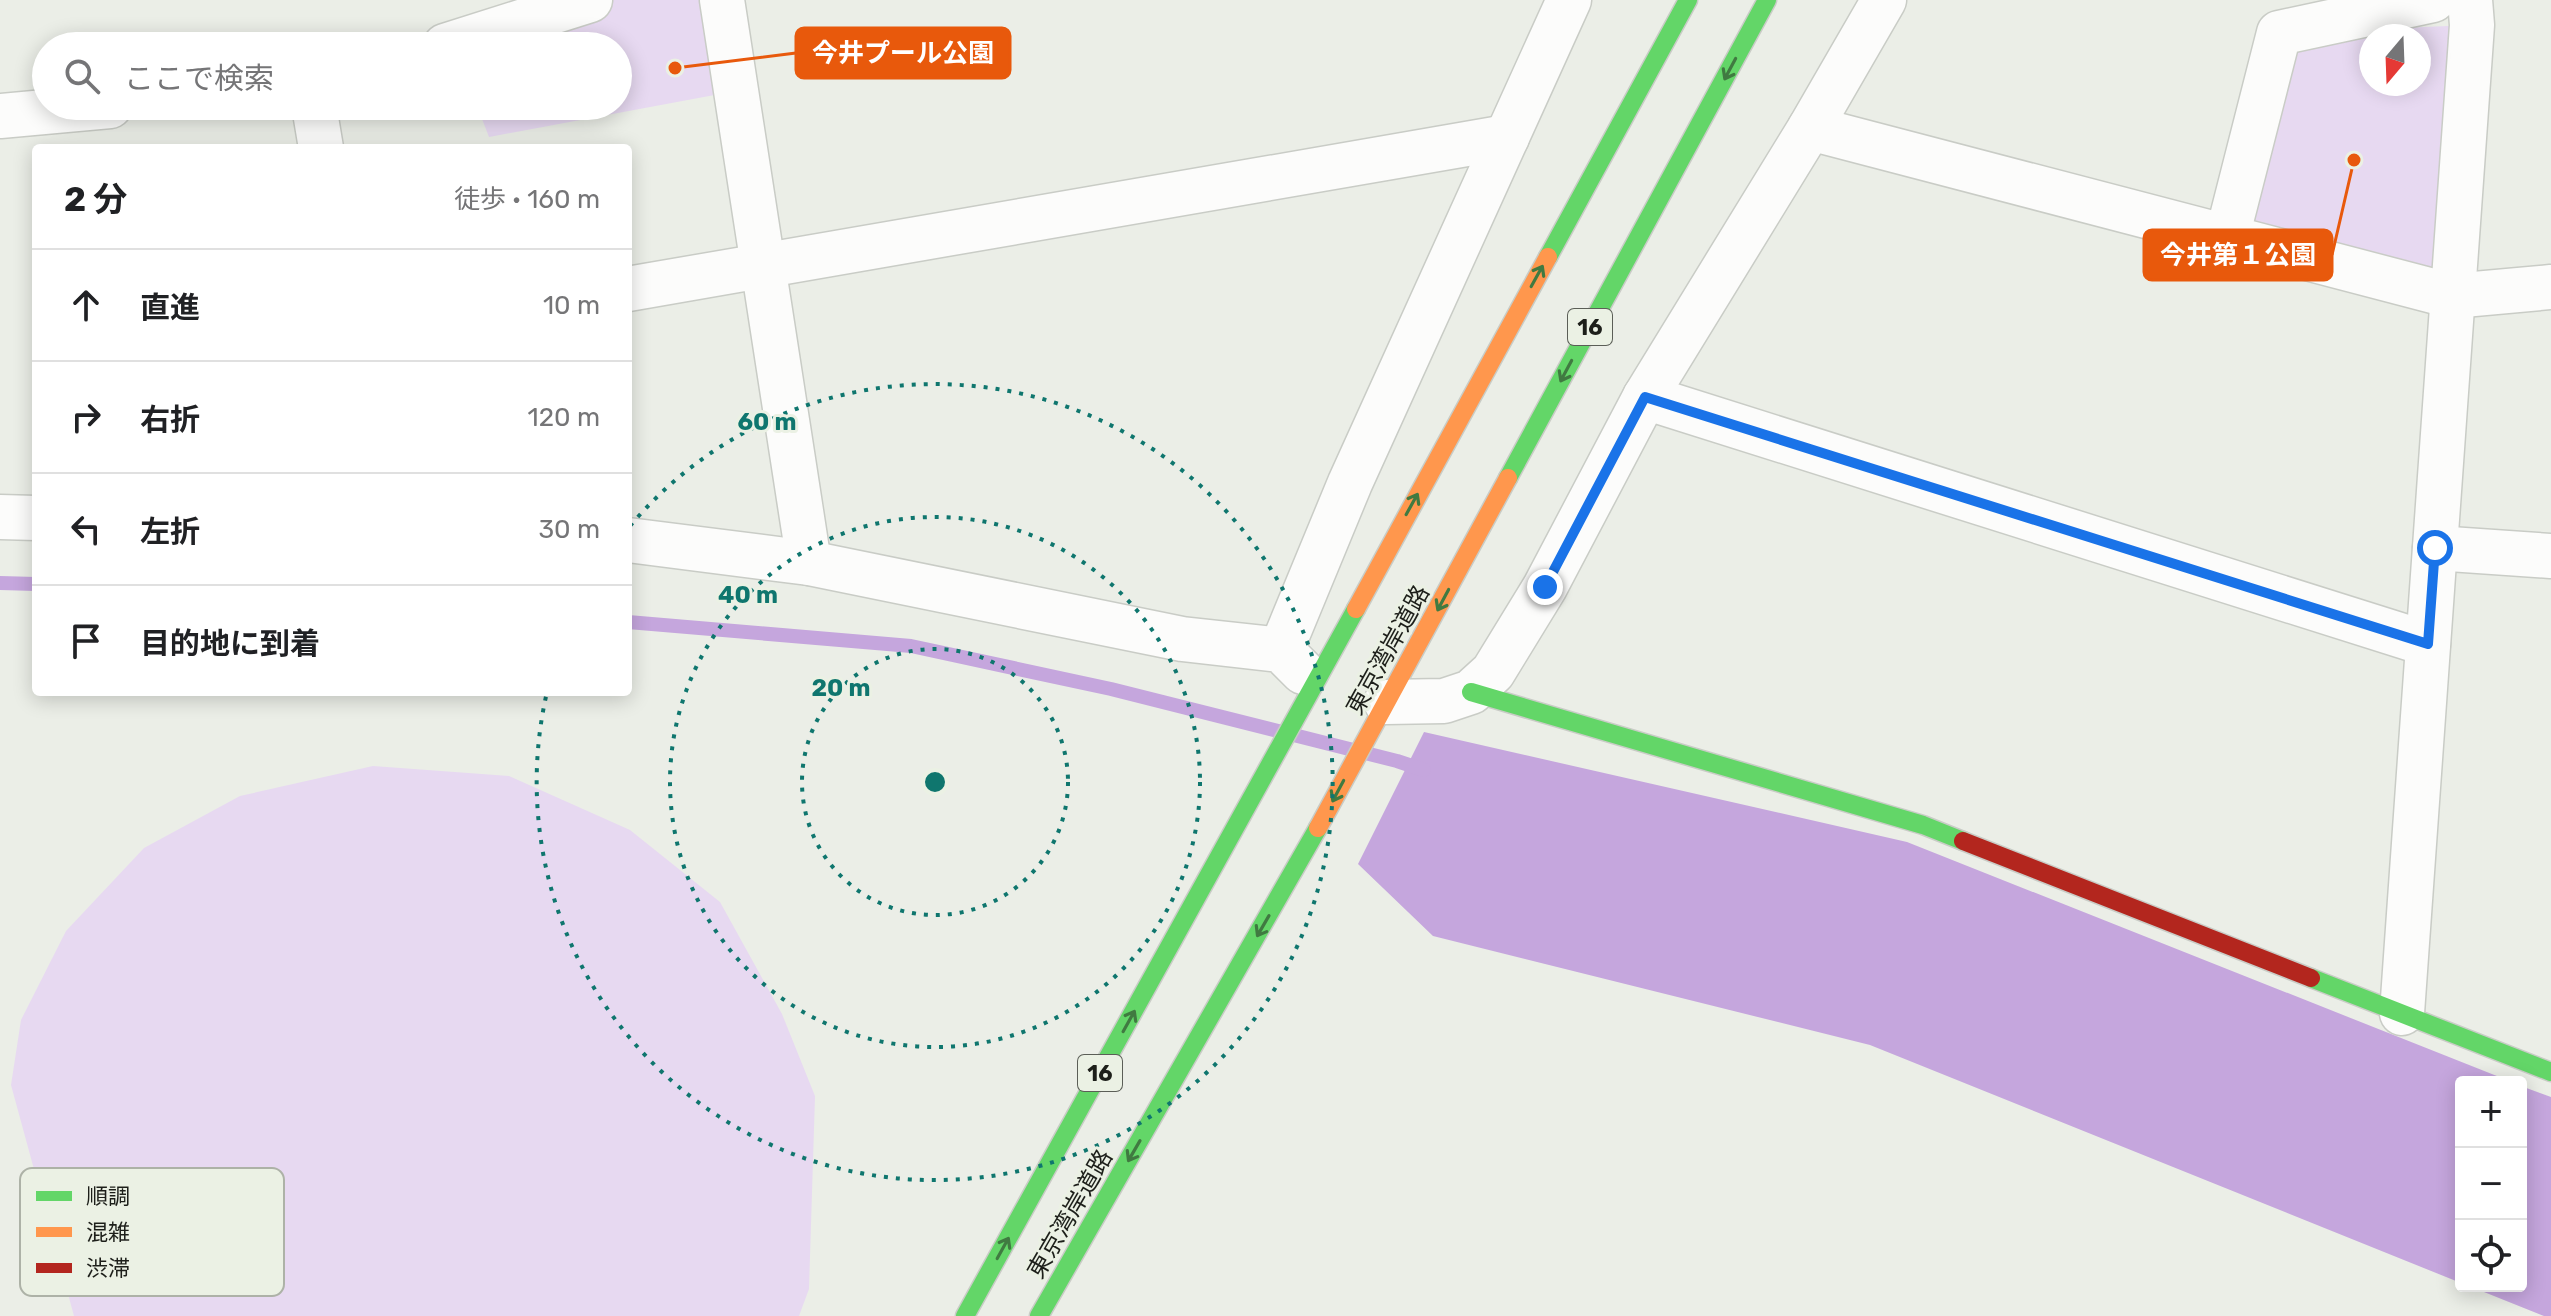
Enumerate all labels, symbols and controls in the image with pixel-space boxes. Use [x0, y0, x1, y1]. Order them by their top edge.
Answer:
north arrow [2359, 24, 2431, 96]
callout: 今井プール公園 [796, 28, 1010, 78]
search box [32, 32, 632, 120]
text: 今井プール公園 [812, 38, 994, 69]
icon: search [60, 54, 104, 98]
one-way arrow [1721, 56, 1737, 80]
text: ここで検索 [124, 61, 274, 97]
text: 2 分 [64, 179, 127, 220]
text: 徒歩 · 160 m [454, 184, 600, 215]
callout: 今井第１公園 [2144, 230, 2332, 280]
text: 今井第１公園 [2160, 240, 2316, 271]
one-way arrow [1530, 264, 1545, 288]
icon: ahead [64, 283, 108, 327]
text: 直進 [140, 290, 200, 326]
text: 10 m [543, 290, 600, 321]
road number: 16 [1568, 309, 1612, 345]
one-way arrow [1558, 359, 1574, 383]
icon: right [64, 395, 108, 439]
text: 右折 [140, 402, 200, 438]
text: 120 m [528, 402, 600, 433]
text: 60 m [737, 408, 797, 436]
one-way arrow [1404, 493, 1420, 516]
icon: left [64, 507, 108, 551]
text: 左折 [140, 514, 200, 550]
text: 30 m [538, 514, 600, 545]
route start [2417, 530, 2453, 566]
route end [1527, 569, 1563, 605]
street label: 東京湾岸道路 [1341, 580, 1435, 720]
text: 40 m [718, 581, 778, 609]
one-way arrow [1434, 588, 1450, 611]
icon: arrive [64, 619, 108, 663]
text: 目的地に到着 [140, 626, 320, 662]
text: 20 m [811, 674, 871, 702]
centre of rings [921, 768, 949, 796]
one-way arrow [1329, 779, 1345, 803]
one-way arrow [1255, 913, 1270, 937]
one-way arrow [1122, 1009, 1138, 1033]
road number: 16 [1078, 1055, 1122, 1091]
map controls [2455, 1076, 2527, 1292]
button: + [2455, 1076, 2527, 1148]
one-way arrow [1126, 1139, 1142, 1162]
street label: 東京湾岸道路 [1022, 1145, 1118, 1283]
button: − [2455, 1148, 2527, 1220]
legend [20, 1168, 284, 1296]
text: 順調 [86, 1183, 130, 1210]
text: 混雑 [86, 1219, 130, 1246]
button: locate [2455, 1220, 2527, 1292]
one-way arrow [995, 1237, 1011, 1260]
text: 渋滞 [86, 1255, 130, 1282]

